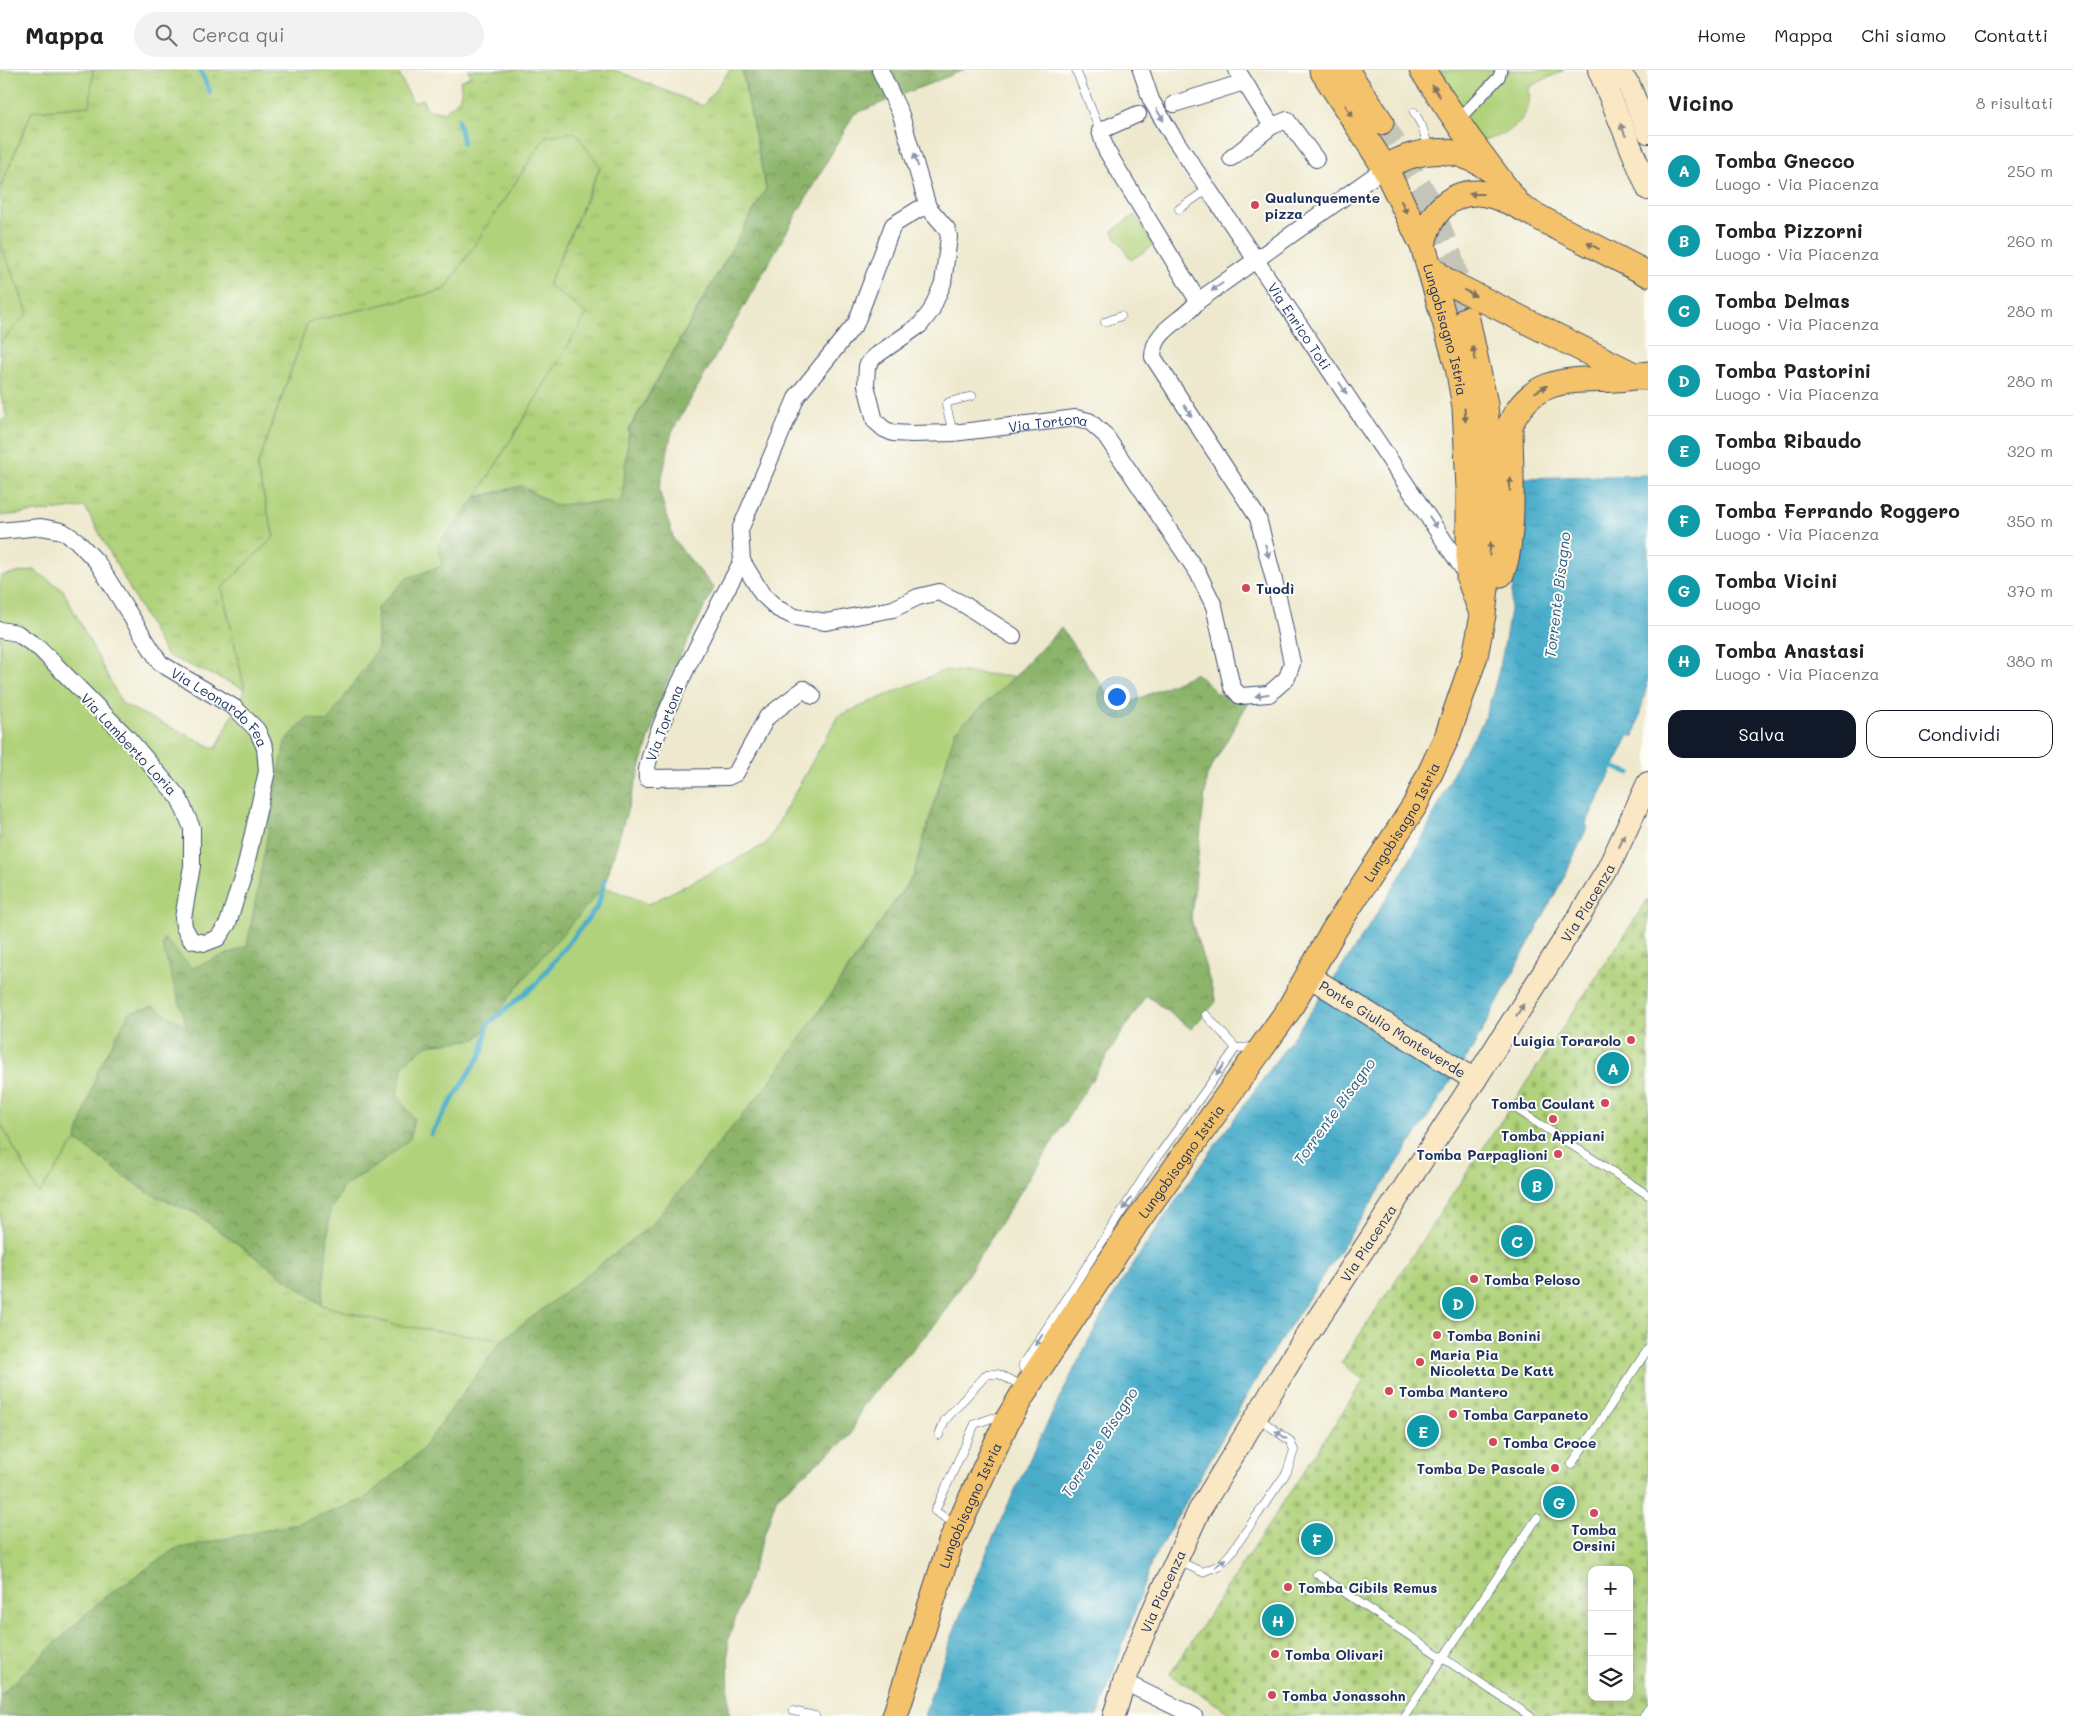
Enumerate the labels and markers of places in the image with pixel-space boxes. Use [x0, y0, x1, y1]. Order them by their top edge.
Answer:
place label: Qualunquemente pizza [1265, 188, 1380, 223]
marker: Qualunquemente pizza [1249, 199, 1261, 211]
place label: Tuodì [1256, 579, 1295, 598]
marker: Tuodì [1240, 582, 1252, 594]
place label: Luigia Torarolo [1513, 1031, 1621, 1050]
marker: Luigia Torarolo [1625, 1034, 1637, 1046]
pin: A [1597, 1049, 1629, 1087]
place label: Tomba Coulant [1491, 1094, 1595, 1113]
marker: Tomba Coulant [1599, 1097, 1611, 1109]
marker: Tomba Appiani [1547, 1113, 1559, 1125]
place label: Tomba Appiani [1501, 1126, 1605, 1145]
place label: Tomba Parpaglioni [1417, 1145, 1548, 1164]
marker: Tomba Parpaglioni [1552, 1148, 1564, 1160]
pin: B [1521, 1166, 1553, 1204]
pin: C [1501, 1222, 1533, 1260]
place label: Tomba Peloso [1484, 1270, 1581, 1289]
marker: Tomba Peloso [1468, 1273, 1480, 1285]
pin: D [1442, 1284, 1474, 1322]
place label: Tomba Bonini [1447, 1326, 1541, 1345]
marker: Tomba Bonini [1431, 1329, 1443, 1341]
place label: Maria Pia Nicoletta De Katt [1430, 1345, 1554, 1380]
marker: Maria Pia Nicoletta De Katt [1414, 1356, 1426, 1368]
place label: Tomba Mantero [1399, 1382, 1508, 1401]
marker: Tomba Mantero [1383, 1385, 1395, 1397]
place label: Tomba Carpaneto [1463, 1405, 1589, 1424]
marker: Tomba Carpaneto [1447, 1408, 1459, 1420]
pin: E [1407, 1412, 1439, 1450]
place label: Tomba Croce [1503, 1433, 1596, 1452]
marker: Tomba Croce [1487, 1436, 1499, 1448]
place label: Tomba De Pascale [1417, 1459, 1545, 1478]
marker: Tomba De Pascale [1549, 1462, 1561, 1474]
pin: G [1543, 1483, 1575, 1521]
marker: Tomba Orsini [1588, 1507, 1600, 1519]
pin: F [1301, 1520, 1333, 1558]
place label: Tomba Orsini [1571, 1520, 1617, 1555]
place label: Tomba Cibils Remus [1298, 1578, 1437, 1597]
marker: Tomba Cibils Remus [1282, 1581, 1294, 1593]
pin: H [1262, 1601, 1294, 1639]
place label: Tomba Olivari [1285, 1645, 1384, 1664]
marker: Tomba Olivari [1269, 1648, 1281, 1660]
place label: Tomba Jonassohn [1282, 1686, 1406, 1705]
marker: Tomba Jonassohn [1266, 1689, 1278, 1701]

